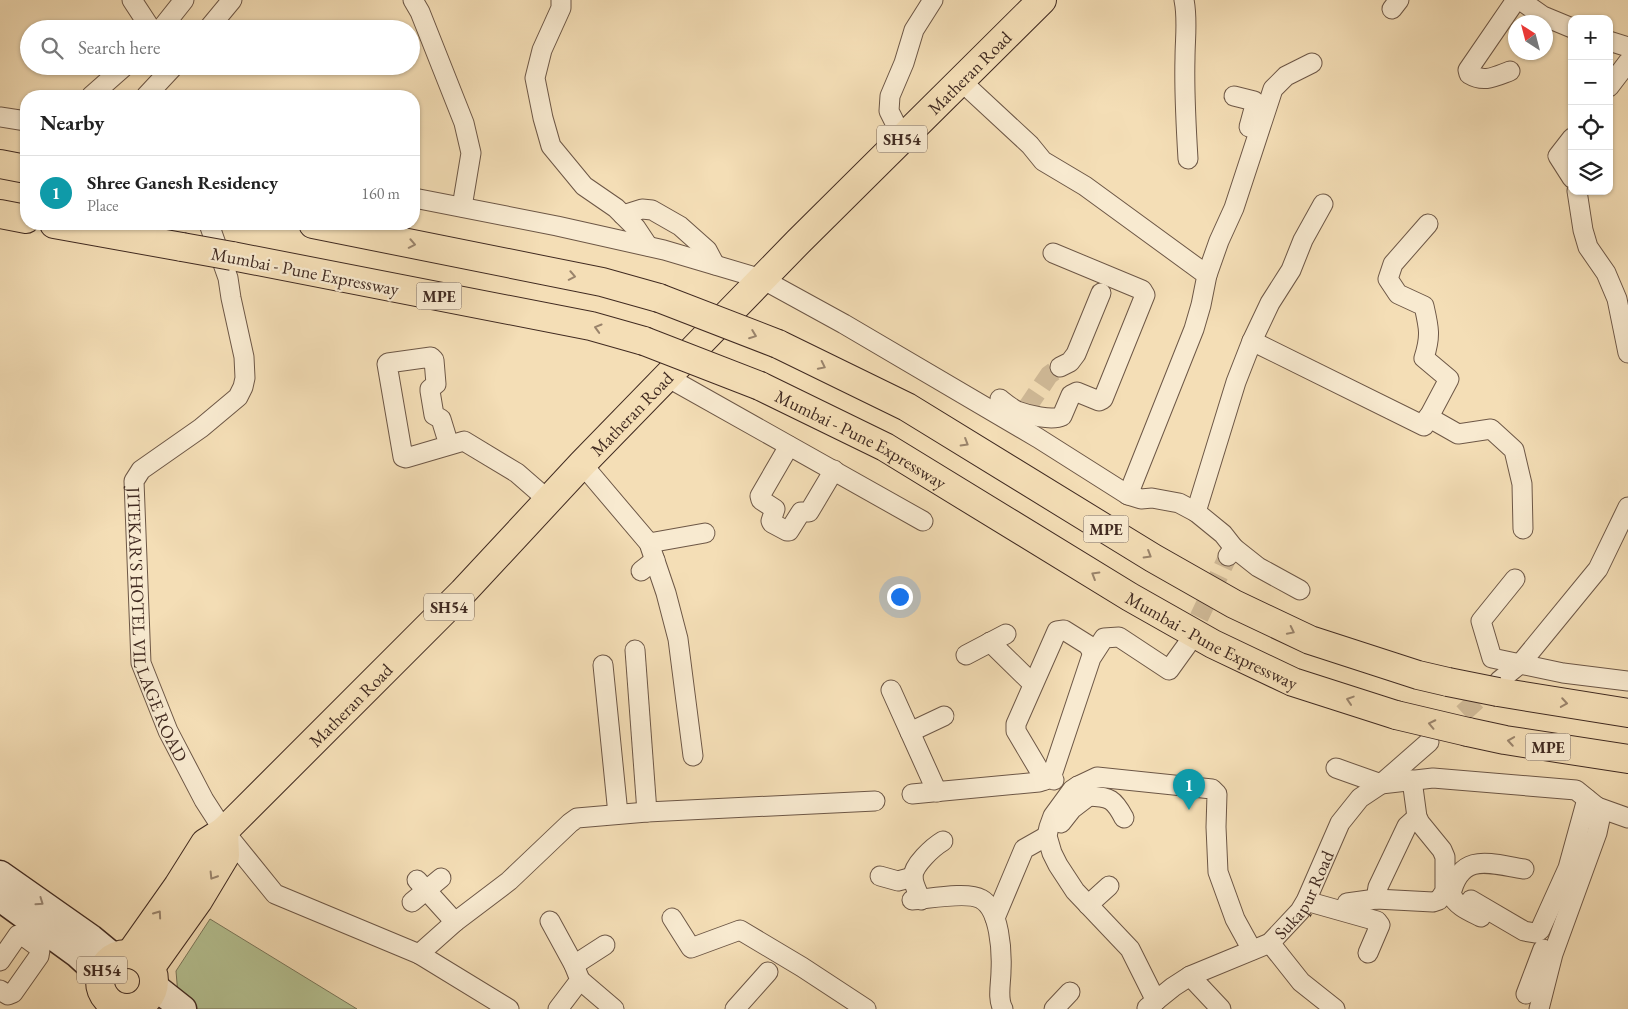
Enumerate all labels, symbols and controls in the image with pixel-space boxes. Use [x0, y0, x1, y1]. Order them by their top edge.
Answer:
north arrow [1508, 15, 1553, 60]
map controls [1568, 15, 1613, 195]
button: + [1568, 15, 1613, 60]
search box [20, 20, 420, 75]
street label: Matheran Road [922, 25, 1017, 119]
icon: search [38, 34, 66, 62]
text: Search here [78, 35, 160, 60]
button: − [1568, 60, 1613, 105]
button: locate [1568, 105, 1613, 150]
text: Nearby [40, 109, 104, 136]
road number: SH54 [877, 126, 927, 152]
button: layers [1568, 150, 1613, 195]
text: Shree Ganesh Residency [87, 170, 278, 195]
text: 1 [52, 183, 60, 204]
text: 160 m [361, 183, 400, 204]
text: Place [87, 195, 119, 216]
one-way arrow [408, 238, 417, 248]
street label: Mumbai - Pune Expressway [209, 242, 401, 301]
one-way arrow [567, 270, 576, 280]
road number: MPE [416, 282, 462, 310]
one-way arrow [594, 323, 602, 333]
one-way arrow [749, 329, 757, 339]
one-way arrow [817, 360, 826, 370]
street label: Matheran Road [585, 366, 678, 460]
street label: Mumbai - Pune Expressway [772, 384, 951, 494]
one-way arrow [959, 436, 968, 446]
street label: JITEKAR'S HOTEL VILLAGE ROAD [123, 485, 193, 765]
road number: MPE [1084, 516, 1128, 542]
one-way arrow [1143, 548, 1152, 558]
one-way arrow [1091, 572, 1100, 582]
your location [887, 584, 913, 610]
street label: Mumbai - Pune Expressway [1122, 586, 1301, 694]
road number: SH54 [424, 594, 474, 620]
one-way arrow [1286, 625, 1295, 635]
street label: Matheran Road [304, 657, 398, 751]
one-way arrow [1346, 696, 1355, 706]
one-way arrow [1560, 697, 1568, 708]
one-way arrow [1427, 719, 1436, 730]
road number: MPE [1526, 734, 1570, 760]
one-way arrow [1506, 736, 1515, 746]
pin: 1 [1173, 769, 1205, 810]
street label: Sukapur Road [1268, 846, 1339, 944]
one-way arrow [209, 871, 219, 880]
one-way arrow [34, 896, 44, 905]
one-way arrow [152, 910, 161, 920]
road number: SH54 [77, 956, 127, 984]

